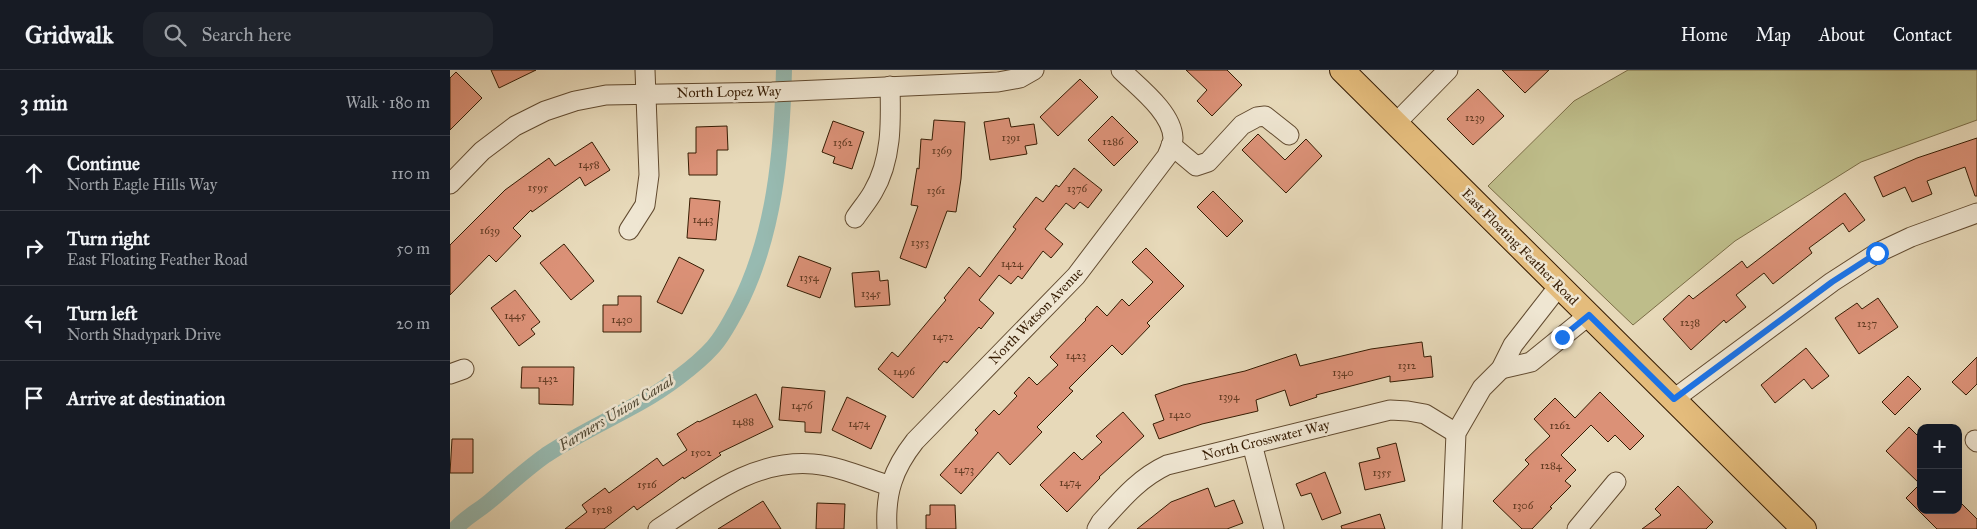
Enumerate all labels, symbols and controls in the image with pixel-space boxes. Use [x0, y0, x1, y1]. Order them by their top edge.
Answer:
search box [143, 12, 493, 57]
text: Gridwalk [25, 20, 113, 50]
icon: search [161, 21, 189, 49]
text: Search here [201, 23, 291, 46]
text: Home [1681, 24, 1728, 46]
text: Map [1756, 24, 1791, 46]
text: About [1819, 24, 1865, 46]
text: Contact [1893, 24, 1952, 46]
street label: North Lopez Way [677, 83, 782, 101]
text: 3 min [20, 90, 68, 116]
text: Walk · 180 m [346, 93, 430, 112]
house number: 1239 [1465, 111, 1485, 124]
house number: 1391 [1002, 131, 1020, 144]
house number: 1286 [1102, 135, 1124, 148]
house number: 1362 [833, 136, 853, 149]
house number: 1369 [932, 144, 952, 157]
text: Continue [67, 152, 140, 175]
house number: 1458 [578, 158, 600, 171]
icon: ahead [20, 159, 48, 187]
text: 110 m [391, 164, 430, 183]
text: North Eagle Hills Way [67, 175, 217, 194]
house number: 1595 [528, 181, 548, 194]
house number: 1376 [1067, 182, 1087, 195]
house number: 1361 [927, 184, 945, 197]
street label: East Floating Feather Road [1458, 185, 1582, 309]
house number: 1443 [692, 213, 714, 226]
house number: 1639 [480, 224, 500, 237]
text: Turn right [67, 227, 150, 250]
icon: right [20, 234, 48, 262]
house number: 1353 [911, 236, 929, 249]
text: 50 m [396, 239, 430, 258]
route start [1866, 242, 1889, 265]
text: East Floating Feather Road [67, 250, 248, 269]
house number: 1424 [1001, 257, 1024, 270]
street label: North Watson Avenue [985, 264, 1087, 368]
house number: 1354 [799, 271, 820, 284]
house number: 1345 [861, 287, 881, 300]
text: Turn left [67, 302, 137, 325]
icon: left [20, 309, 48, 337]
house number: 1445 [504, 309, 526, 322]
house number: 1430 [611, 313, 633, 326]
text: 20 m [396, 314, 430, 333]
house number: 1238 [1680, 316, 1700, 329]
house number: 1237 [1857, 317, 1877, 330]
text: North Shadypark Drive [67, 325, 221, 344]
route end [1551, 326, 1574, 349]
house number: 1472 [932, 330, 954, 343]
house number: 1423 [1066, 349, 1086, 362]
house number: 1312 [1398, 359, 1417, 372]
house number: 1496 [893, 365, 915, 378]
house number: 1340 [1332, 366, 1354, 379]
water label: Farmers Union Canal [554, 371, 678, 455]
house number: 1432 [538, 372, 559, 385]
icon: arrive [20, 384, 48, 412]
text: Arrive at destination [67, 387, 225, 410]
house number: 1394 [1219, 390, 1240, 403]
house number: 1476 [791, 399, 813, 412]
house number: 1420 [1169, 408, 1191, 421]
house number: 1488 [732, 415, 754, 428]
street label: North Crosswater Way [1200, 416, 1332, 464]
house number: 1474 [848, 417, 871, 430]
house number: 1262 [1550, 419, 1571, 432]
map controls [1917, 424, 1962, 514]
button: + [1917, 424, 1962, 469]
house number: 1502 [690, 446, 712, 459]
house number: 1284 [1540, 459, 1563, 472]
house number: 1473 [954, 463, 974, 476]
house number: 1355 [1373, 466, 1391, 479]
button: − [1917, 469, 1962, 514]
house number: 1474 [1059, 476, 1082, 489]
house number: 1516 [637, 478, 657, 491]
house number: 1306 [1513, 499, 1534, 512]
house number: 1528 [592, 503, 612, 516]

